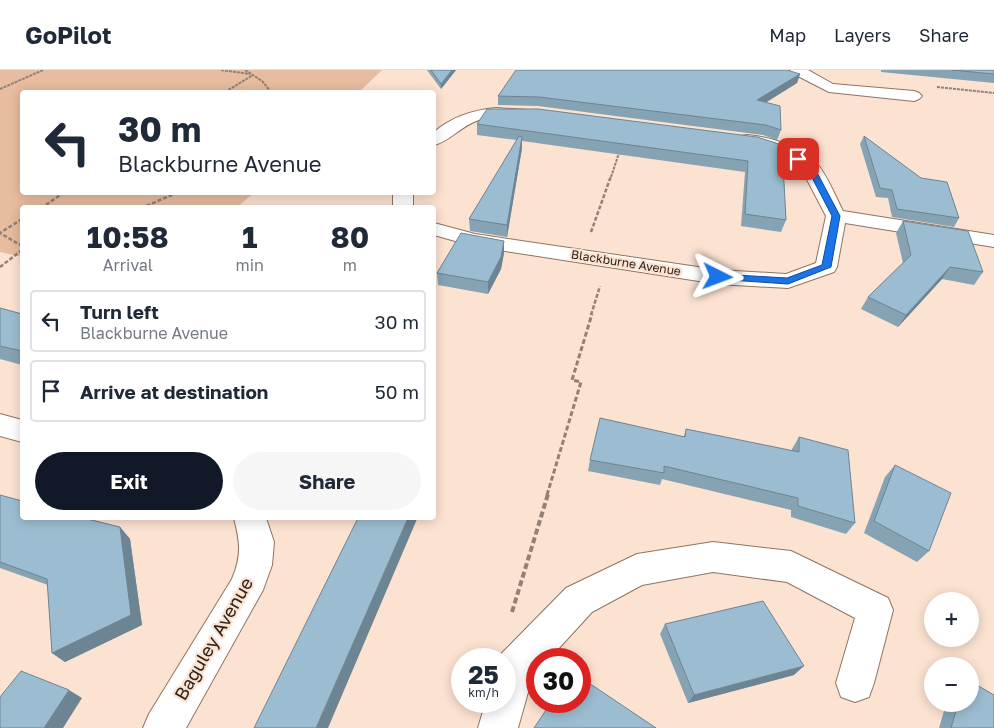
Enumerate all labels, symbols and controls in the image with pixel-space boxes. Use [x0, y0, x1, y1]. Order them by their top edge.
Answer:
text: GoPilot [25, 20, 112, 49]
text: Map [769, 24, 806, 46]
text: Layers [834, 24, 891, 46]
text: Share [919, 24, 969, 46]
text: 30 m [118, 108, 201, 150]
icon: left [35, 110, 100, 175]
pin [777, 138, 819, 180]
icon: arrive [784, 145, 812, 173]
text: Blackburne Avenue [118, 150, 322, 177]
text: 10:58 [87, 219, 169, 255]
text: 1 [242, 219, 257, 255]
text: 80 [331, 219, 369, 255]
street label: Blackburne Avenue [570, 246, 682, 279]
position arrow [691, 250, 743, 302]
text: Arrival [103, 255, 153, 275]
text: min [236, 255, 264, 275]
text: m [343, 255, 357, 275]
text: Turn left [80, 300, 159, 323]
icon: left [37, 307, 65, 335]
text: 30 m [375, 310, 419, 333]
text: Blackburne Avenue [80, 323, 228, 343]
icon: arrive [37, 377, 65, 405]
text: Arrive at destination [80, 380, 268, 403]
text: 50 m [375, 380, 419, 403]
button: Exit [35, 452, 223, 510]
button: Share [233, 452, 421, 510]
street label: Baguley Avenue [169, 573, 257, 704]
map controls [924, 592, 979, 712]
button: + [924, 592, 979, 647]
speed limit sign: 30 [526, 648, 591, 713]
button: − [924, 657, 979, 712]
text: 25 [468, 659, 499, 690]
text: km/h [468, 685, 499, 700]

